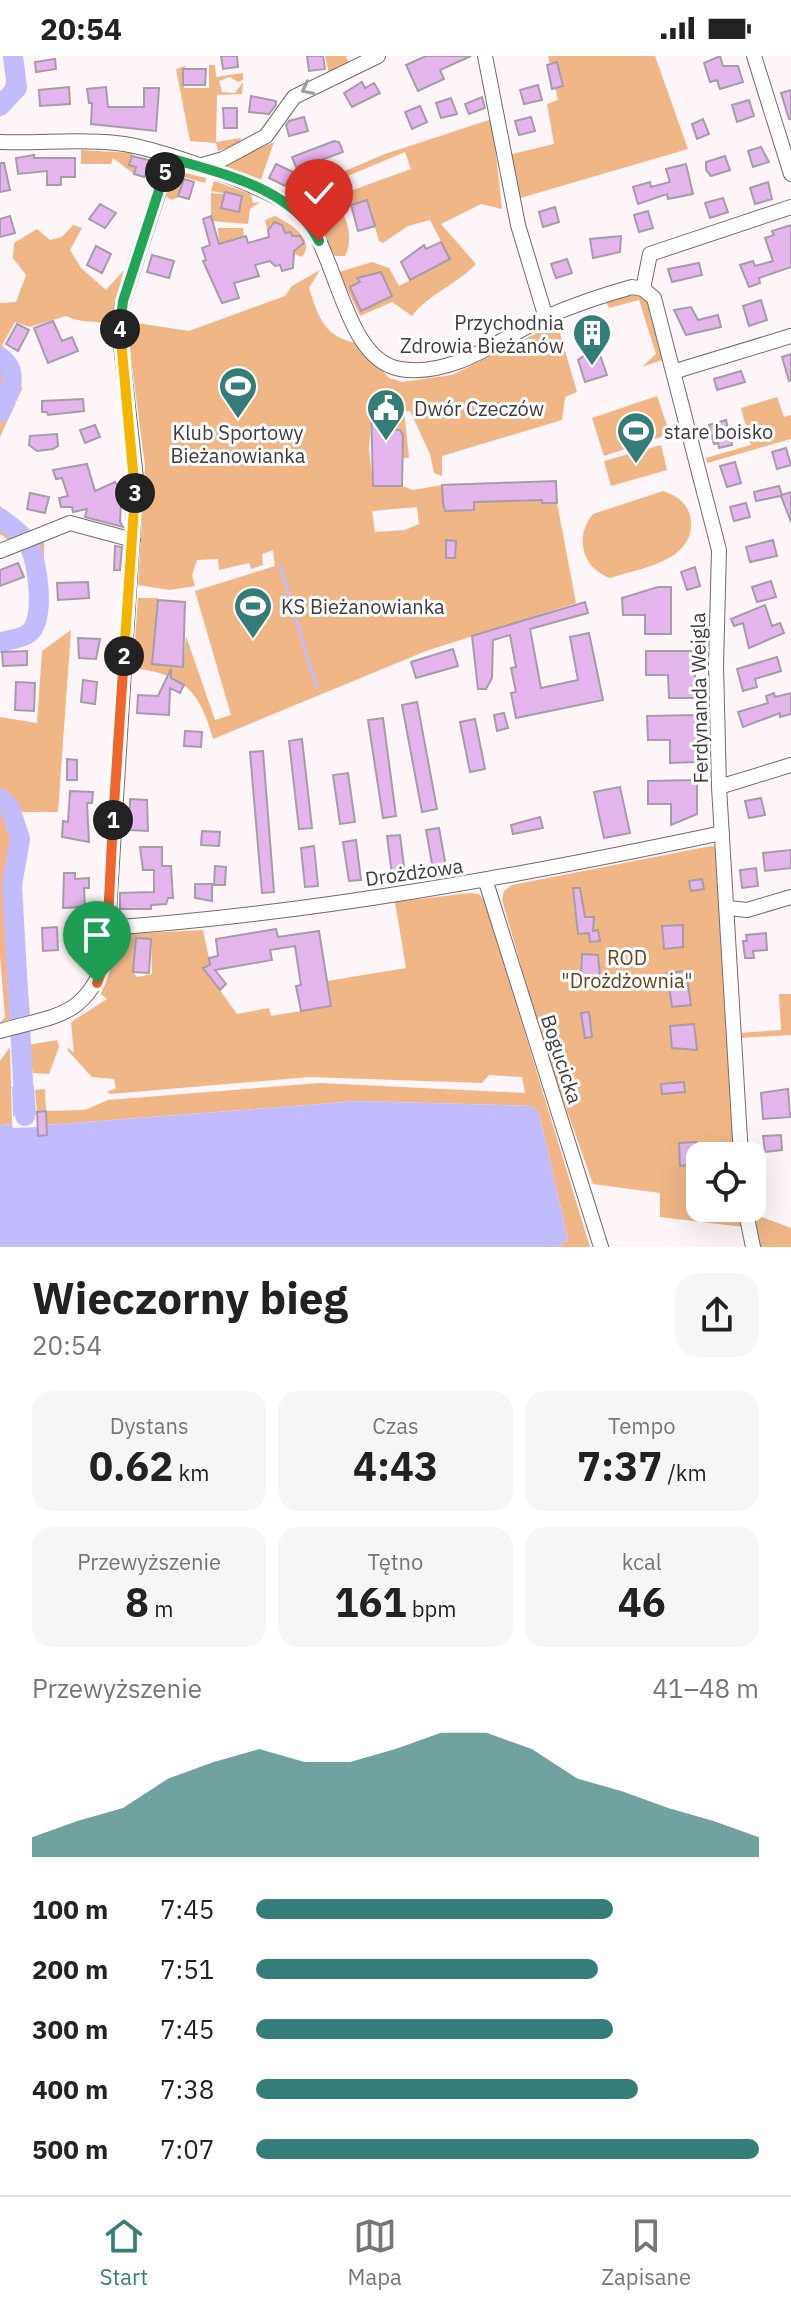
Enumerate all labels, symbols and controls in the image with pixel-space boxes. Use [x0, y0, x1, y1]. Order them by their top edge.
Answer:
text: 20:54 [40, 9, 122, 48]
one-way arrow [301, 80, 316, 95]
pin: 5 [145, 152, 185, 192]
text: 5 [158, 157, 172, 186]
pin [285, 159, 353, 241]
icon: check [297, 171, 341, 215]
pin: 4 [100, 309, 140, 349]
place label: Przychodnia Zdrowia Bieżanów [400, 309, 564, 359]
building icon: Przychodnia Zdrowia Bieżanów [571, 312, 613, 367]
text: 4 [113, 314, 127, 343]
sports icon: Klub Sportowy Bieżanowianka [217, 365, 259, 420]
public building icon: Dwór Czeczów [365, 387, 407, 442]
place label: Dwór Czeczów [414, 395, 544, 422]
sports icon: stare boisko [615, 410, 657, 465]
place label: stare boisko [664, 418, 773, 445]
place label: Klub Sportowy Bieżanowianka [171, 419, 306, 469]
pin: 3 [115, 473, 155, 513]
text: 3 [128, 478, 142, 507]
sports icon: KS Bieżanowianka [232, 585, 274, 640]
place label: KS Bieżanowianka [281, 593, 445, 620]
street label: Ferdynanda Weigla [684, 612, 714, 784]
pin: 2 [104, 636, 144, 676]
text: 2 [117, 641, 131, 670]
pin: 1 [93, 800, 133, 840]
text: 1 [106, 805, 120, 834]
street label: Drożdżowa [363, 852, 465, 892]
pin [63, 901, 131, 983]
icon: arrive [75, 913, 119, 957]
park label: ROD "Drożdżownia" [561, 944, 693, 994]
street label: Bogucicka [535, 1011, 589, 1107]
map controls [686, 1142, 766, 1222]
button: locate [686, 1142, 766, 1222]
text: Wieczorny bieg [32, 1269, 348, 1326]
button: share [675, 1273, 759, 1357]
text: 20:54 [32, 1328, 102, 1362]
text: Dystans [110, 1411, 189, 1440]
text: Czas [372, 1411, 419, 1440]
text: Tempo [608, 1411, 676, 1440]
text: 0.62 [89, 1440, 173, 1492]
text: 4:43 [353, 1440, 438, 1492]
text: 7:37 [577, 1440, 662, 1492]
text: km [173, 1458, 209, 1487]
text: /km [662, 1458, 707, 1487]
text: Przewyższenie [77, 1547, 221, 1576]
text: Tętno [368, 1547, 423, 1576]
text: kcal [622, 1547, 662, 1576]
text: 8 [125, 1576, 149, 1628]
text: 161 [335, 1576, 407, 1628]
text: 46 [618, 1576, 666, 1628]
text: m [149, 1594, 173, 1623]
text: bpm [407, 1594, 456, 1623]
text: Przewyższenie [32, 1671, 202, 1705]
text: 41–48 m [652, 1671, 759, 1705]
text: 100 m [32, 1892, 108, 1926]
text: 7:45 [160, 1892, 214, 1926]
text: 200 m [32, 1952, 108, 1986]
text: 7:51 [160, 1952, 214, 1986]
text: 300 m [32, 2012, 108, 2046]
text: 7:45 [160, 2012, 214, 2046]
text: 400 m [32, 2072, 108, 2106]
text: 7:38 [160, 2072, 214, 2106]
text: 500 m [32, 2132, 108, 2166]
text: 7:07 [160, 2132, 214, 2166]
tab: Start [100, 2214, 148, 2291]
tab: Mapa [348, 2214, 402, 2291]
tab: Zapisane [601, 2214, 691, 2291]

